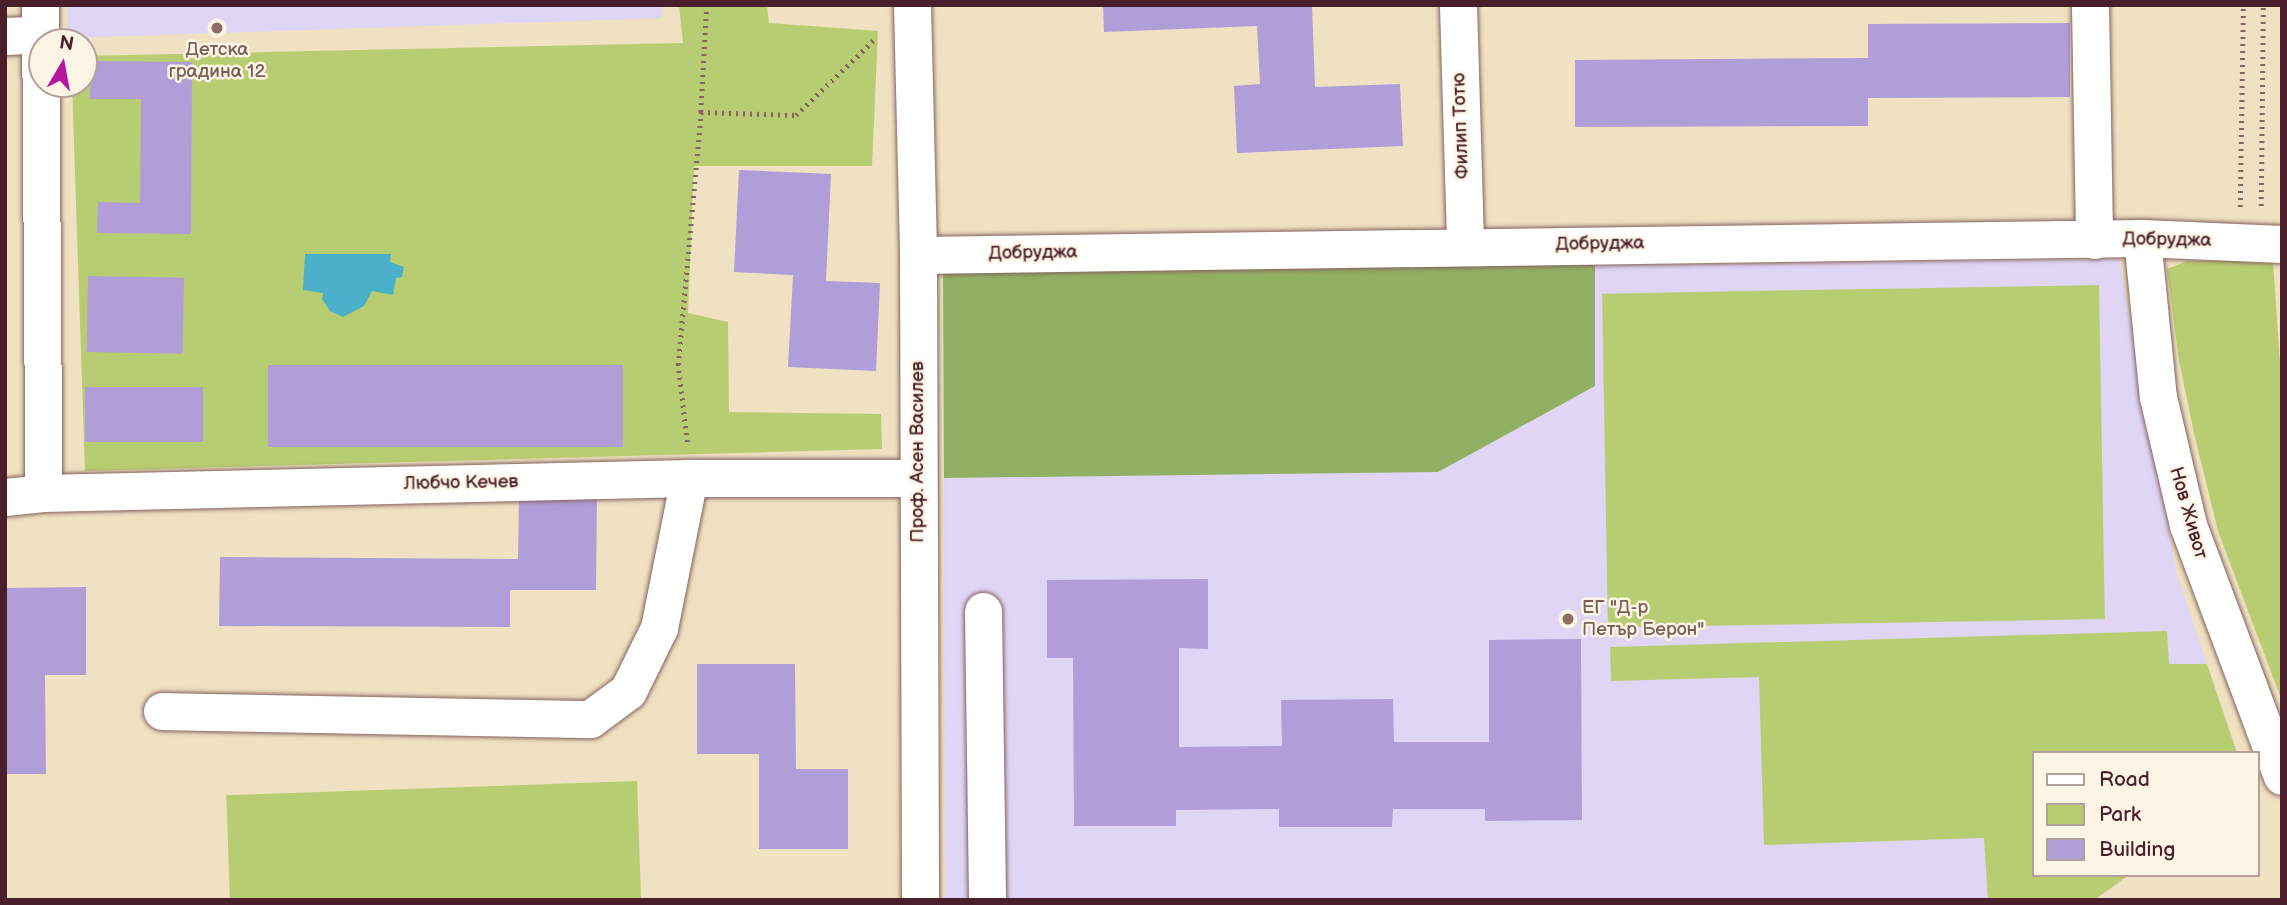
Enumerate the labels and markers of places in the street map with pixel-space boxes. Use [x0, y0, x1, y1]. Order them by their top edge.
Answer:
marker: Детска градина 12 [209, 20, 225, 36]
place label: Детска градина 12 [168, 39, 266, 83]
place label: ЕГ "Д-р Петър Берон" [1582, 597, 1704, 641]
marker: ЕГ "Д-р Петър Берон" [1560, 611, 1576, 627]

